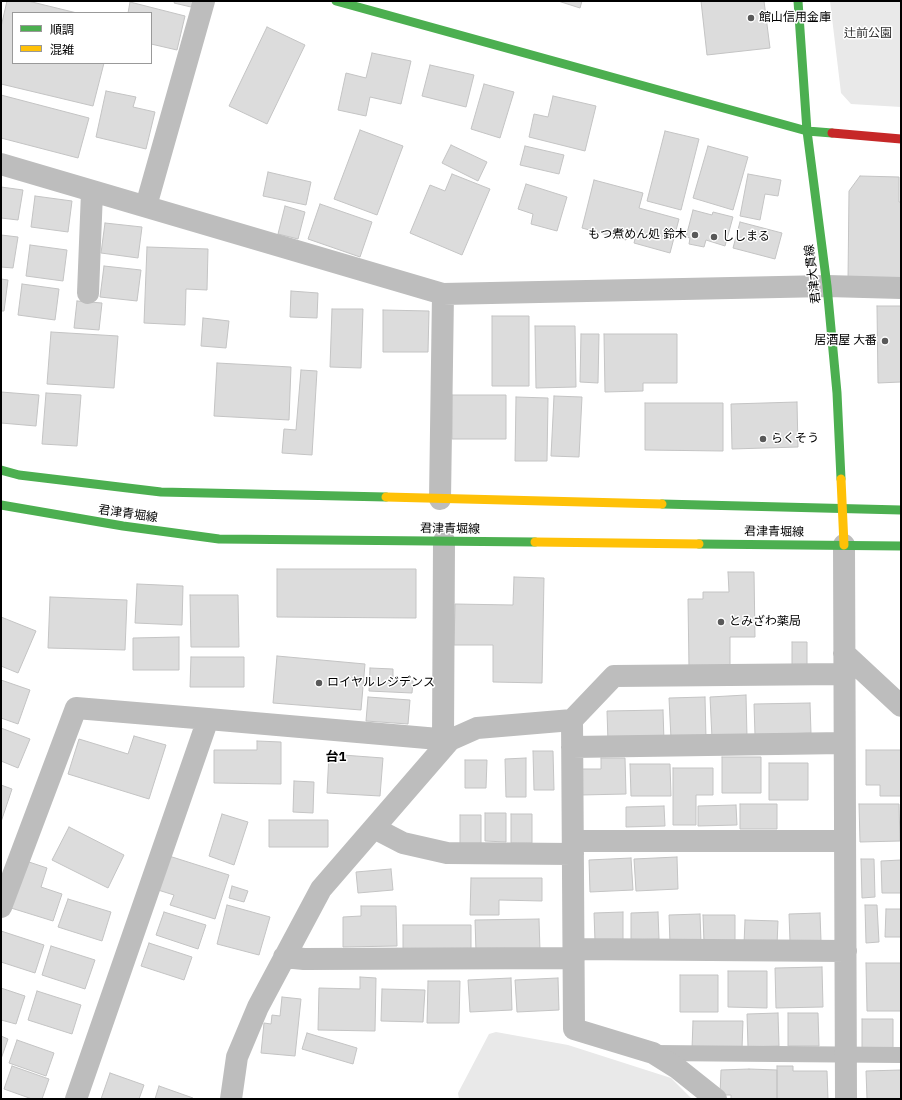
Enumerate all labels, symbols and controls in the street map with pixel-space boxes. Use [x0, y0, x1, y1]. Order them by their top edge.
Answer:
place label: 館山信用金庫 [759, 11, 831, 25]
legend [12, 12, 152, 64]
marker: 館山信用金庫 [746, 13, 756, 23]
text: 順調 [50, 22, 74, 37]
park label: 辻前公園 [844, 27, 892, 41]
text: 混雑 [50, 42, 74, 57]
place label: もつ煮めん処 鈴木 [588, 228, 687, 242]
marker: もつ煮めん処 鈴木 [690, 230, 700, 240]
place label: ししまる [722, 230, 770, 244]
marker: ししまる [709, 232, 719, 242]
street label: 君津大貫線 [802, 243, 824, 305]
place label: 居酒屋 大番 [814, 334, 877, 348]
marker: 居酒屋 大番 [880, 336, 890, 346]
place label: らくそう [771, 432, 819, 446]
marker: らくそう [758, 434, 768, 444]
street label: 君津青堀線 [97, 503, 159, 525]
street label: 君津青堀線 [420, 521, 480, 537]
street label: 君津青堀線 [744, 524, 804, 540]
place label: とみざわ薬局 [729, 615, 801, 629]
marker: とみざわ薬局 [716, 617, 726, 627]
place label: ロイヤルレジデンス [327, 676, 435, 690]
marker: ロイヤルレジデンス [314, 678, 324, 688]
district label: 台1 [326, 749, 346, 765]

